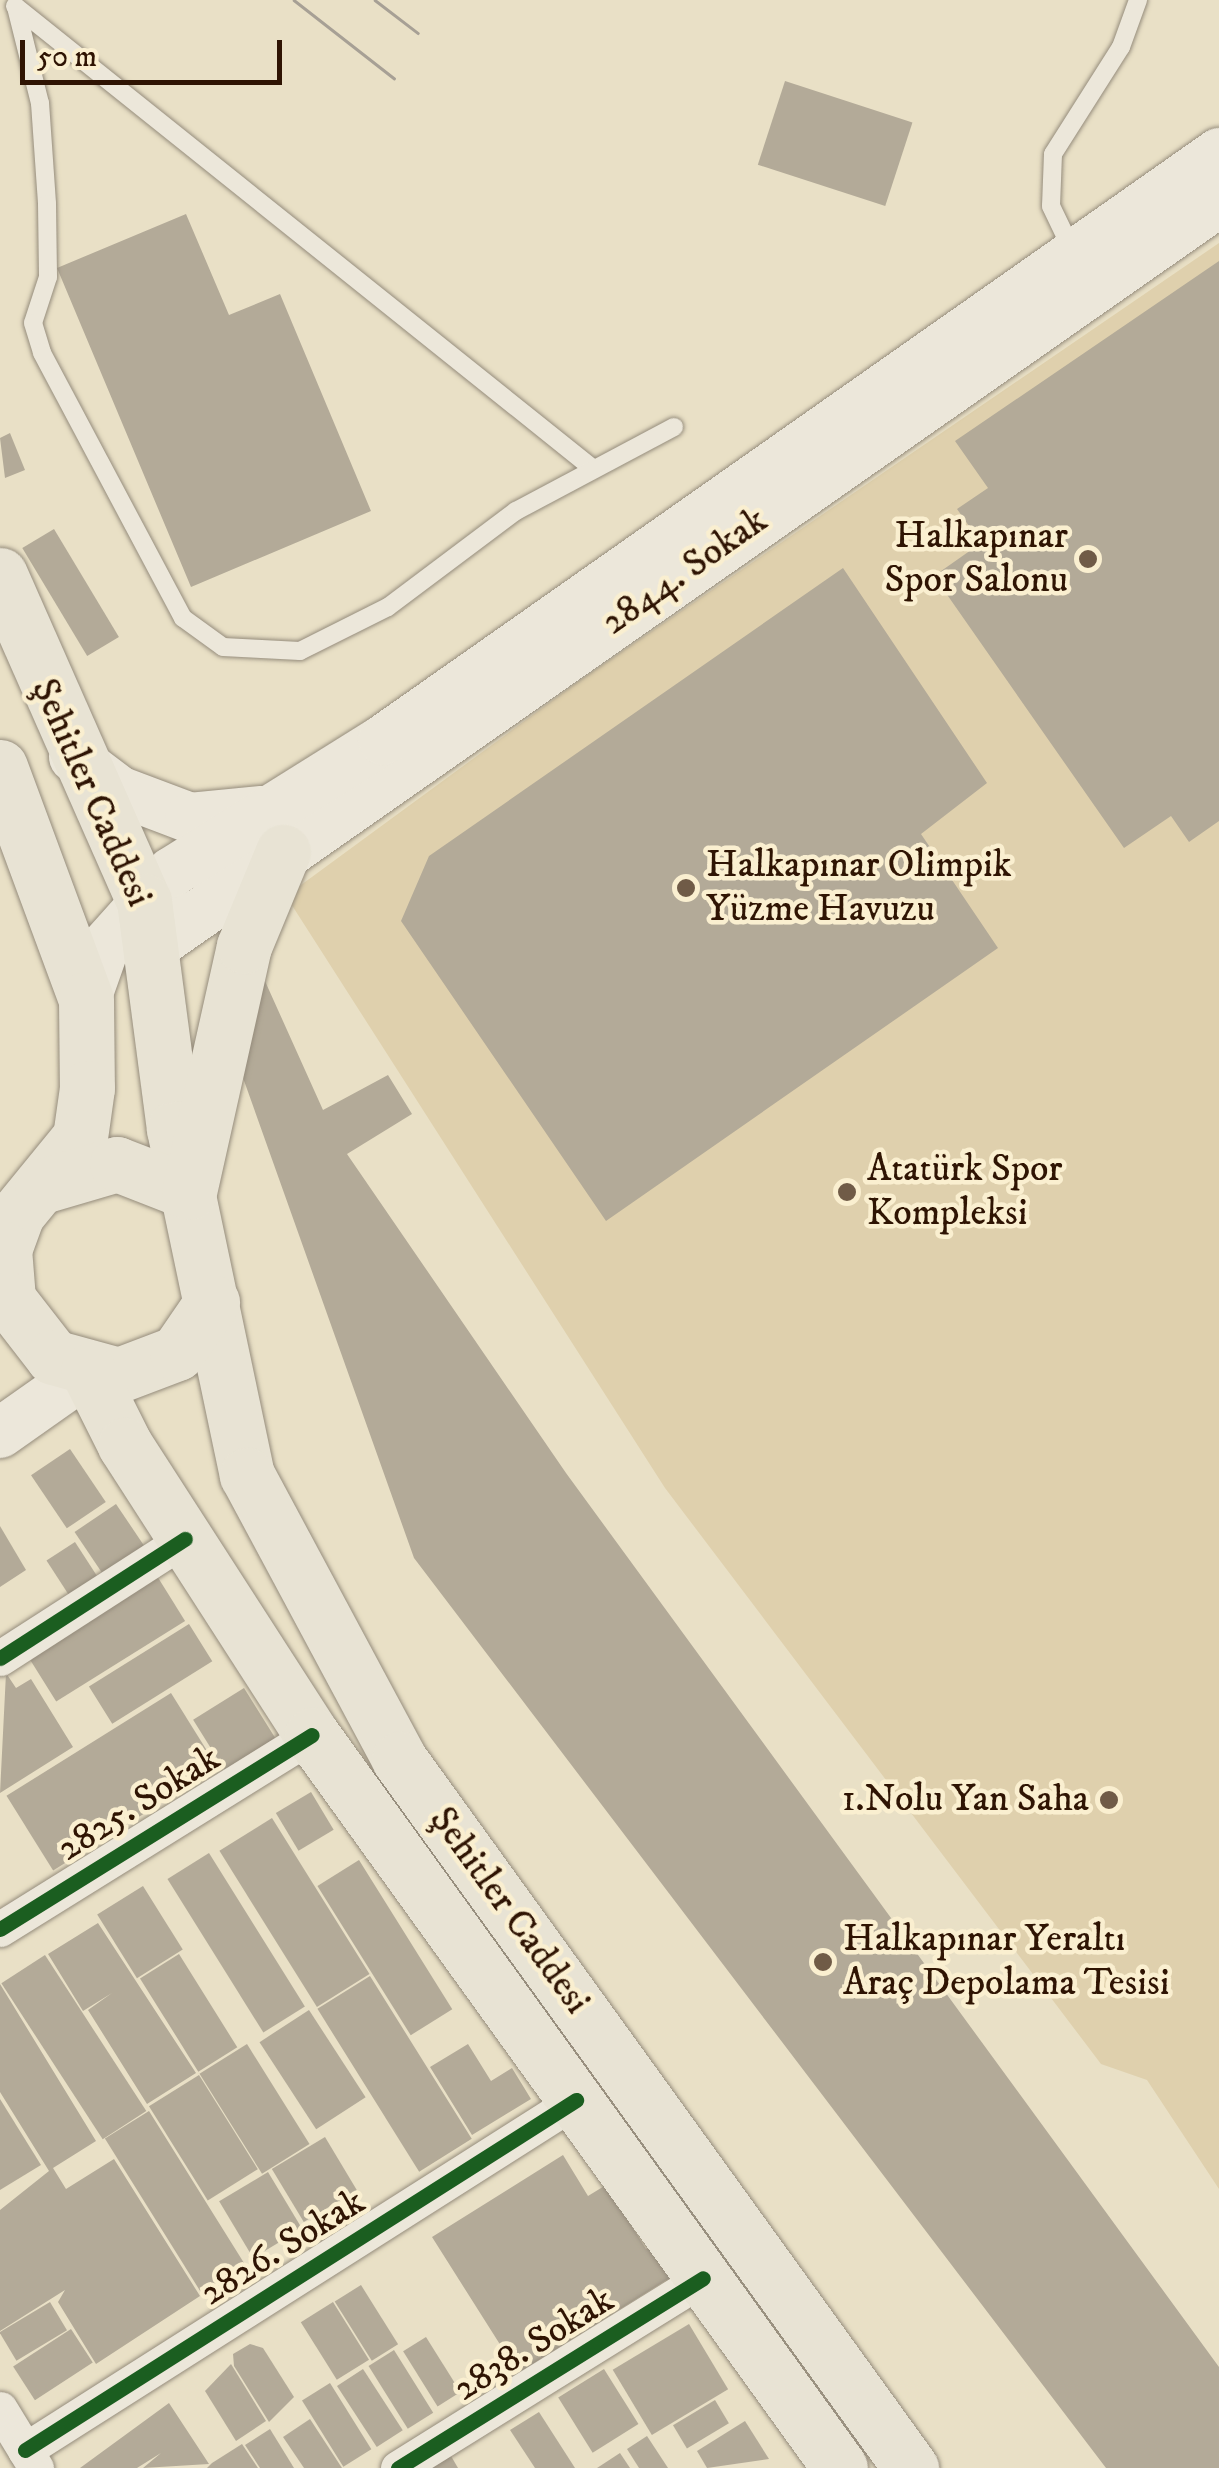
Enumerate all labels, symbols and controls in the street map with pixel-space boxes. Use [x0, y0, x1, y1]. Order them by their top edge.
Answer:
scale bar [25, 20, 288, 82]
text: 50 m [37, 39, 97, 76]
street label: 2844. Sokak [593, 498, 777, 646]
place label: Halkapınar Spor Salonu [885, 514, 1068, 604]
marker: Halkapınar Spor Salonu [1077, 548, 1099, 570]
street label: Şehitler Caddesi [20, 672, 162, 914]
place label: Halkapınar Olimpik Yüzme Havuzu [706, 843, 1012, 932]
marker: Halkapınar Olimpik Yüzme Havuzu [675, 877, 697, 899]
place label: Atatürk Spor Kompleksi [867, 1147, 1062, 1236]
marker: Atatürk Spor Kompleksi [836, 1181, 858, 1203]
street label: 2825. Sokak [49, 1736, 229, 1872]
place label: 1.Nolu Yan Saha [842, 1777, 1089, 1823]
marker: 1.Nolu Yan Saha [1098, 1789, 1120, 1811]
street label: Şehitler Caddesi [419, 1799, 599, 2023]
place label: Halkapınar Yeraltı Araç Depolama Tesisi [843, 1917, 1169, 2006]
marker: Halkapınar Yeraltı Araç Depolama Tesisi [812, 1951, 834, 1973]
street label: 2826. Sokak [192, 2180, 374, 2316]
street label: 2838. Sokak [446, 2278, 622, 2412]

